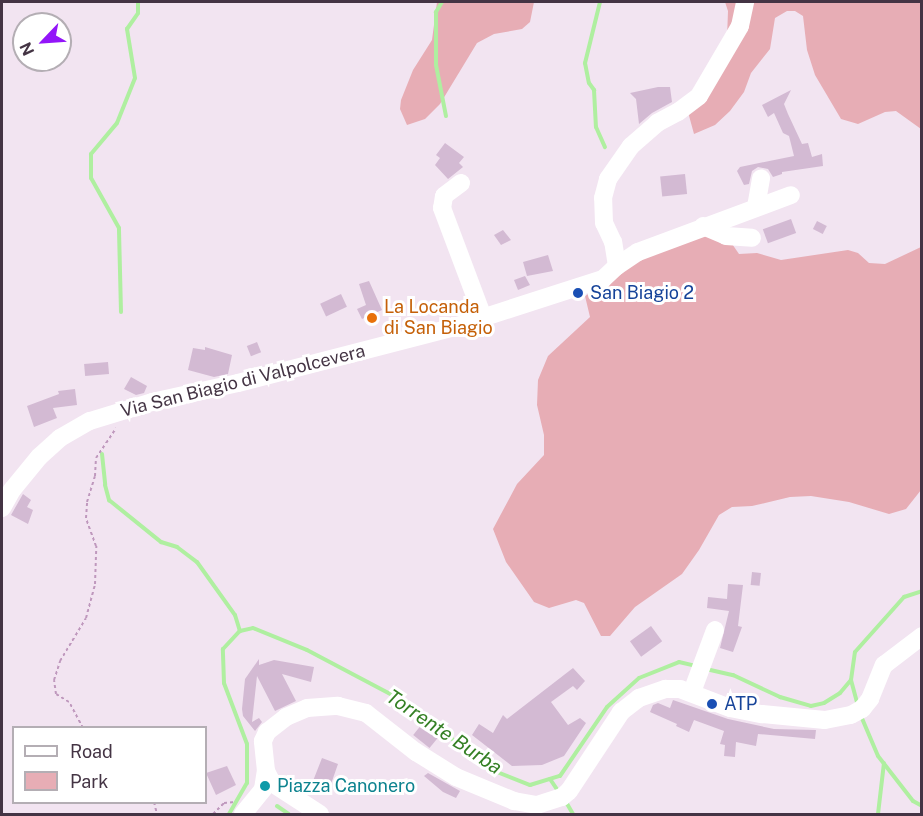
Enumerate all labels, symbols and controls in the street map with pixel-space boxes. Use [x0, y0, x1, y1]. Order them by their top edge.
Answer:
north arrow [12, 12, 72, 72]
text: N [16, 39, 38, 59]
place label: San Biagio 2 [590, 282, 694, 304]
marker: San Biagio 2 [571, 286, 585, 300]
place label: La Locanda di San Biagio [384, 297, 493, 340]
marker: La Locanda di San Biagio [365, 311, 379, 325]
street label: Via San Biagio di Valpolcevera [118, 340, 368, 422]
water label: Torrente Burba [382, 685, 506, 779]
place label: ATP [724, 693, 757, 715]
marker: ATP [705, 697, 719, 711]
legend [12, 726, 207, 804]
text: Road [70, 741, 113, 762]
text: Park [70, 771, 108, 792]
place label: Piazza Canonero [277, 775, 415, 797]
marker: Piazza Canonero [258, 779, 272, 793]

